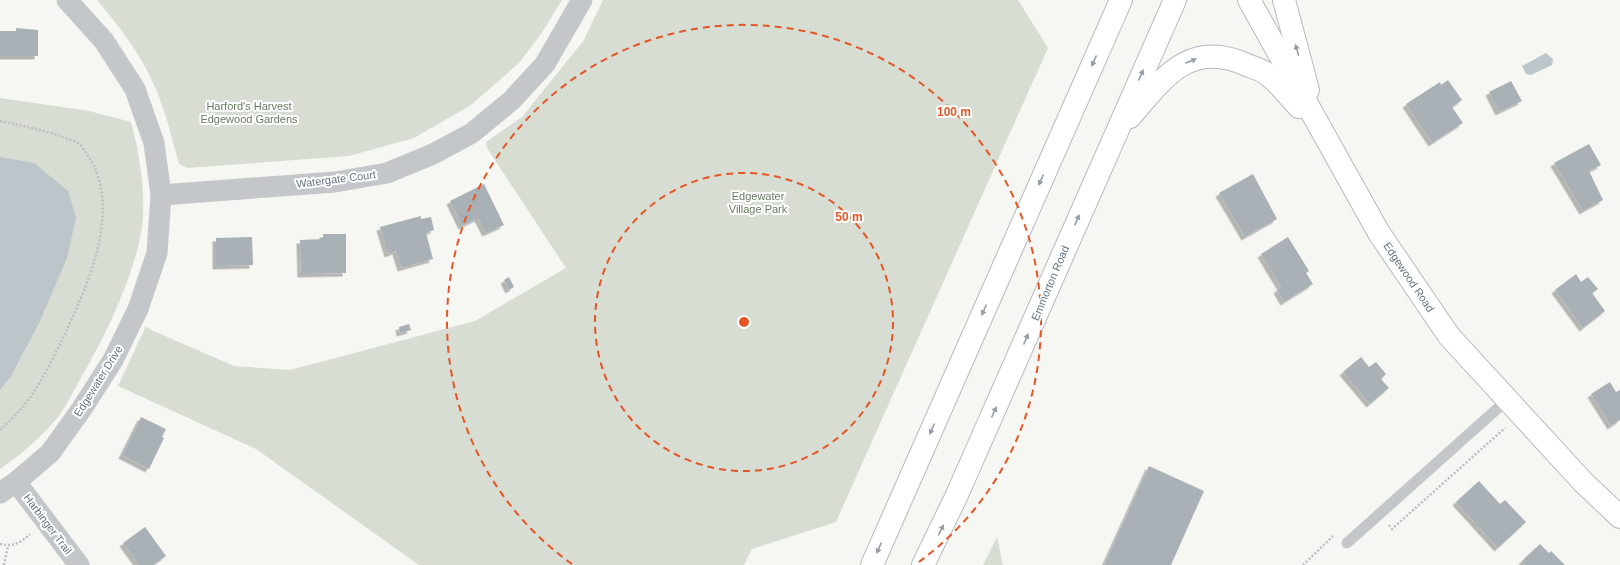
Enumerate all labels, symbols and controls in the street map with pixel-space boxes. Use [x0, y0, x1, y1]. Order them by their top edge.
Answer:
one-way arrow [1293, 44, 1299, 56]
one-way arrow [1091, 56, 1097, 67]
one-way arrow [1185, 58, 1196, 64]
one-way arrow [1138, 70, 1144, 81]
park label: Harford's Harvest Edgewood Gardens [200, 100, 298, 125]
text: 100 m [937, 105, 971, 119]
street label: Watergate Court [295, 168, 377, 190]
one-way arrow [1038, 175, 1044, 187]
park label: Edgewater Village Park [729, 190, 788, 215]
text: 50 m [835, 210, 863, 224]
one-way arrow [1074, 214, 1081, 226]
street label: Edgewood Road [1381, 240, 1437, 314]
street label: Emmorton Road [1029, 244, 1071, 322]
one-way arrow [981, 305, 987, 316]
centre of rings [737, 315, 751, 329]
one-way arrow [1023, 334, 1029, 345]
street label: Edgewater Drive [71, 343, 125, 419]
one-way arrow [991, 406, 997, 417]
one-way arrow [928, 424, 934, 436]
street label: Harbinger Trail [22, 492, 74, 556]
one-way arrow [937, 524, 944, 536]
one-way arrow [876, 543, 882, 554]

